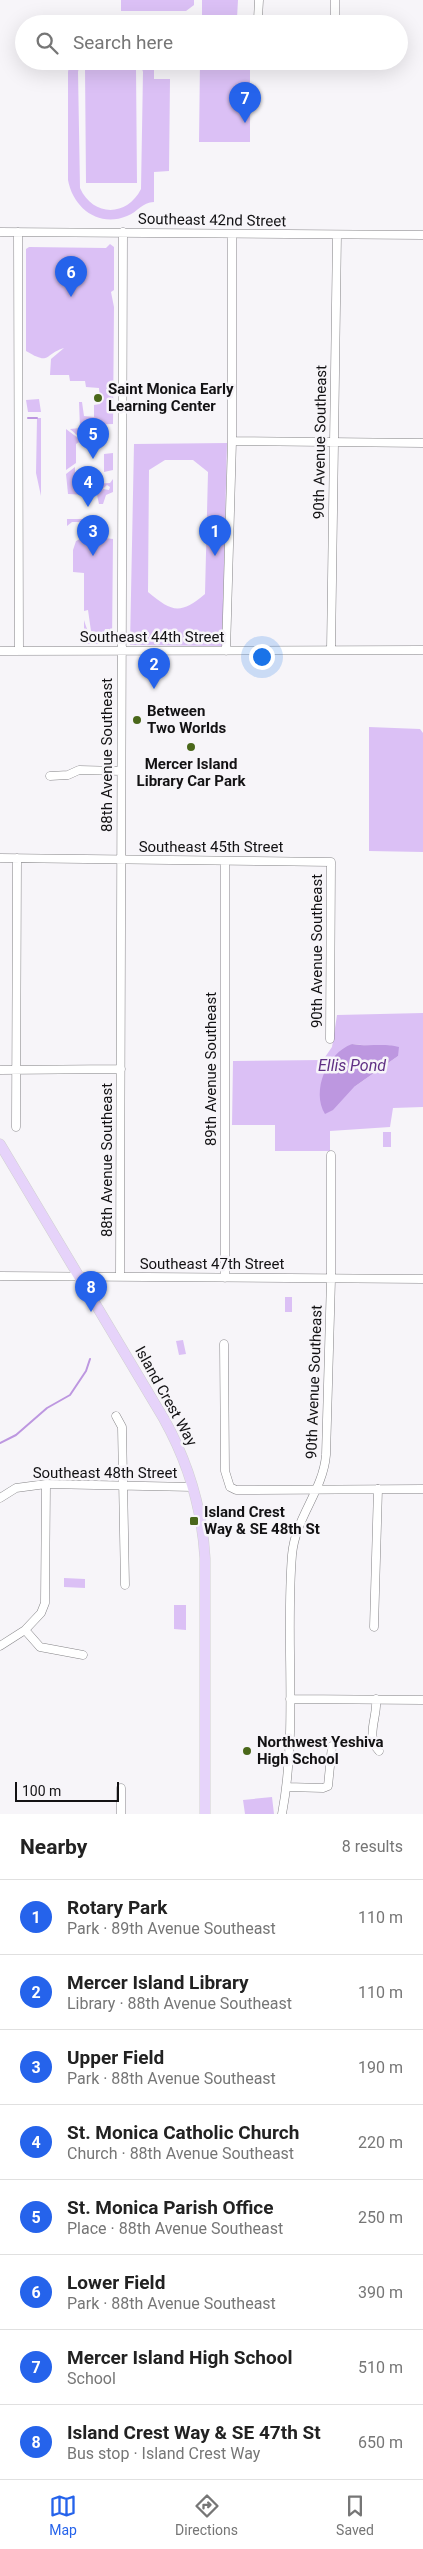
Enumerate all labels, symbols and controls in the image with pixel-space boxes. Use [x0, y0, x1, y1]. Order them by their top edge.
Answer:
search box [15, 15, 408, 70]
icon: search [33, 29, 61, 57]
text: Search here [73, 31, 173, 54]
pin: 7 [229, 82, 261, 123]
street label: Southeast 42nd Street [138, 210, 286, 230]
pin: 6 [55, 256, 87, 297]
street label: 90th Avenue Southeast [310, 365, 330, 519]
place label: Saint Monica Early Learning Center [108, 380, 234, 415]
marker: Saint Monica Early Learning Center [92, 392, 104, 404]
pin: 5 [77, 418, 109, 459]
pin: 4 [72, 466, 104, 507]
pin: 3 [77, 515, 109, 556]
pin: 1 [199, 515, 231, 556]
street label: Southeast 44th Street [80, 628, 224, 646]
your location [249, 644, 275, 670]
pin: 2 [138, 648, 170, 689]
street label: 88th Avenue Southeast [98, 678, 116, 832]
place label: Between Two Worlds [147, 702, 226, 737]
marker: Between Two Worlds [131, 714, 143, 726]
marker: Mercer Island Library Car Park [185, 741, 197, 753]
place label: Mercer Island Library Car Park [137, 755, 246, 790]
street label: Southeast 45th Street [139, 838, 283, 856]
street label: 90th Avenue Southeast [308, 874, 326, 1028]
street label: 89th Avenue Southeast [202, 992, 220, 1146]
water label: Ellis Pond [318, 1056, 386, 1075]
street label: 88th Avenue Southeast [98, 1083, 116, 1237]
street label: Southeast 47th Street [140, 1255, 284, 1273]
pin: 8 [75, 1271, 107, 1312]
street label: 90th Avenue Southeast [302, 1305, 326, 1459]
street label: Island Crest Way [131, 1343, 201, 1449]
street label: Southeast 48th Street [33, 1464, 177, 1482]
place label: Island Crest Way & SE 48th St [204, 1503, 320, 1538]
marker: Island Crest Way & SE 48th St [188, 1515, 200, 1527]
place label: Northwest Yeshiva High School [257, 1733, 384, 1768]
marker: Northwest Yeshiva High School [241, 1745, 253, 1757]
scale bar [15, 1779, 119, 1802]
text: 100 m [22, 1783, 61, 1799]
text: Nearby [20, 1835, 87, 1859]
text: 8 results [342, 1837, 403, 1856]
text: Rotary Park [67, 1896, 167, 1919]
text: 1 [31, 1908, 41, 1927]
text: 110 m [358, 1908, 403, 1927]
text: Park · 89th Avenue Southeast [67, 1919, 276, 1938]
text: Mercer Island Library [67, 1971, 249, 1994]
text: 2 [31, 1983, 41, 2002]
text: 110 m [358, 1983, 403, 2002]
text: Library · 88th Avenue Southeast [67, 1994, 292, 2013]
text: Upper Field [67, 2046, 164, 2069]
text: 3 [31, 2058, 41, 2077]
text: 190 m [358, 2058, 403, 2077]
text: Park · 88th Avenue Southeast [67, 2069, 276, 2088]
text: St. Monica Catholic Church [67, 2121, 299, 2144]
text: 4 [31, 2133, 41, 2152]
text: 220 m [358, 2133, 403, 2152]
text: Church · 88th Avenue Southeast [67, 2144, 294, 2163]
text: St. Monica Parish Office [67, 2196, 274, 2219]
text: 5 [31, 2208, 41, 2227]
text: 250 m [358, 2208, 403, 2227]
text: Place · 88th Avenue Southeast [67, 2219, 283, 2238]
text: Lower Field [67, 2271, 165, 2294]
text: 6 [31, 2283, 41, 2302]
text: 390 m [358, 2283, 403, 2302]
text: Park · 88th Avenue Southeast [67, 2294, 276, 2313]
text: Mercer Island High School [67, 2346, 292, 2369]
text: 7 [31, 2358, 41, 2377]
text: 510 m [358, 2358, 403, 2377]
text: School [67, 2369, 116, 2388]
text: Island Crest Way & SE 47th St [67, 2421, 321, 2444]
text: 8 [31, 2433, 41, 2452]
text: 650 m [358, 2433, 403, 2452]
text: Bus stop · Island Crest Way [67, 2444, 260, 2463]
tab: Map [49, 2492, 77, 2538]
tab: Directions [175, 2492, 238, 2538]
tab: Saved [336, 2492, 374, 2538]

